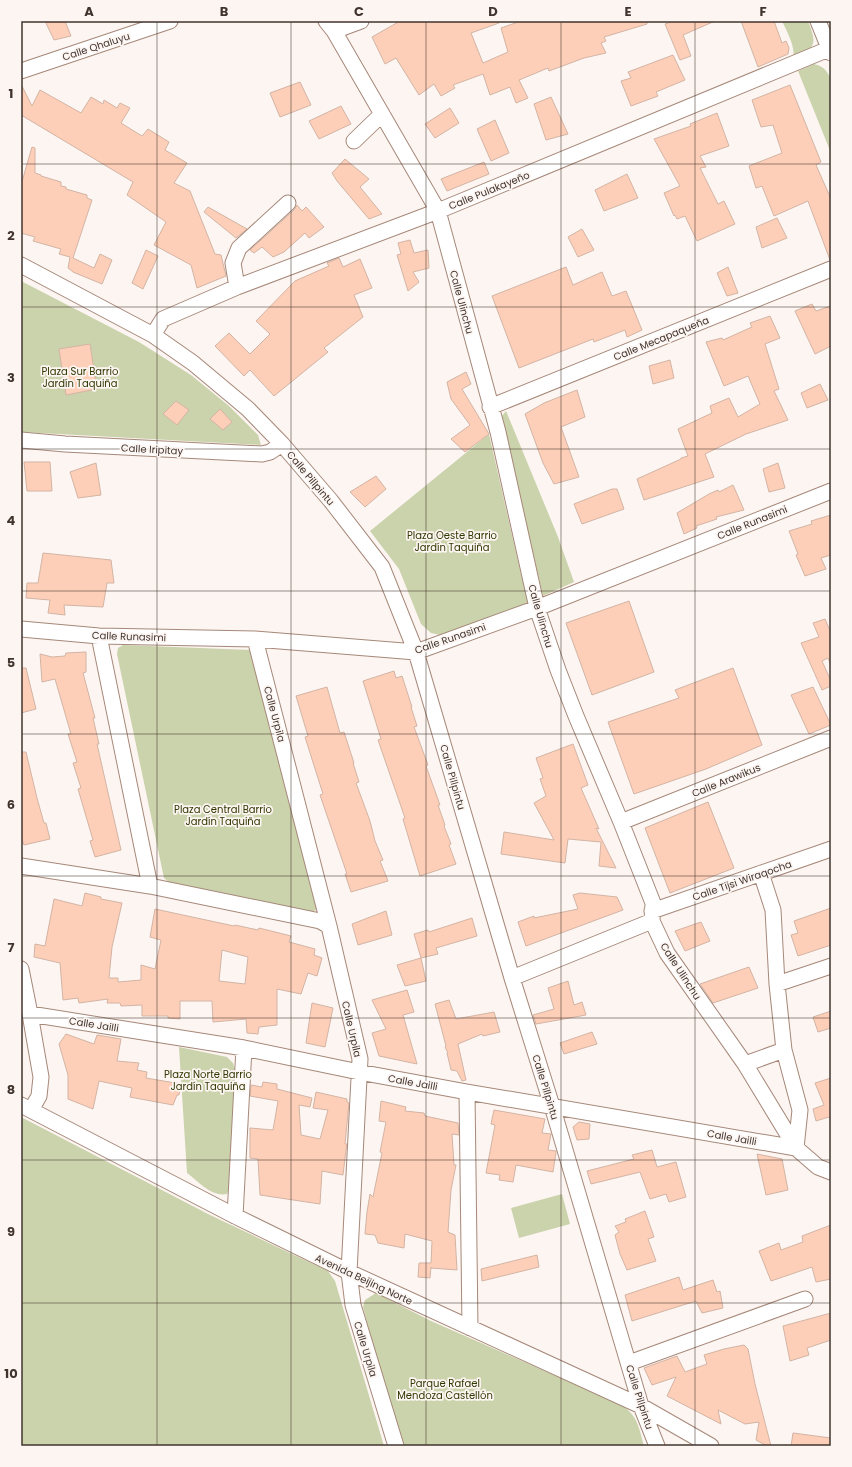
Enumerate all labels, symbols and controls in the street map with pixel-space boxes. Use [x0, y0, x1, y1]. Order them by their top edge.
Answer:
text: A [84, 2, 94, 21]
text: B [220, 2, 229, 21]
text: C [354, 2, 364, 21]
text: D [488, 2, 498, 21]
text: E [624, 2, 632, 21]
text: F [759, 2, 767, 21]
street label: Calle Qhaluyu [60, 28, 132, 64]
text: 1 [9, 84, 13, 103]
street label: Calle Pulakayeño [446, 167, 532, 214]
text: 2 [7, 226, 15, 245]
street label: Calle Ulinchu [446, 269, 477, 336]
street label: Calle Mecapaqueña [611, 312, 711, 365]
park label: Plaza Sur Barrio Jardín Taquiña [42, 364, 118, 391]
text: 3 [7, 368, 15, 387]
street label: Calle Iripitay [121, 440, 184, 459]
street label: Calle Pillpintu [283, 448, 338, 509]
street label: Calle Runasimi [715, 502, 789, 543]
text: 4 [7, 511, 16, 530]
park label: Plaza Oeste Barrio Jardín Taquiña [407, 528, 497, 555]
street label: Calle Ulinchu [524, 583, 557, 650]
street label: Calle Runasimi [413, 619, 488, 658]
street label: Calle Runasimi [92, 628, 166, 645]
text: 5 [7, 653, 15, 672]
street label: Calle Urpila [260, 685, 289, 744]
street label: Calle Pillpintu [436, 743, 469, 811]
street label: Calle Arawikus [690, 760, 763, 801]
text: 6 [7, 795, 15, 814]
park label: Plaza Central Barrio Jardín Taquiña [174, 802, 272, 829]
street label: Calle Tijsi Wiraqocha [691, 856, 794, 905]
text: 7 [8, 938, 15, 957]
street label: Calle Ulinchu [657, 940, 705, 1003]
street label: Calle Urpila [338, 1000, 365, 1059]
street label: Calle Jailli [68, 1013, 120, 1036]
street label: Calle Pillpintu [529, 1053, 563, 1121]
park label: Plaza Norte Barrio Jardín Taquiña [164, 1067, 252, 1094]
street label: Calle Jailli [387, 1071, 439, 1094]
text: 8 [7, 1080, 15, 1099]
street label: Calle Jailli [706, 1126, 758, 1149]
text: 9 [7, 1222, 15, 1241]
street label: Avenida Beijing Norte [313, 1250, 415, 1309]
street label: Calle Urpila [350, 1320, 381, 1379]
street label: Calle Pillpintu [622, 1363, 657, 1431]
text: 10 [4, 1364, 18, 1383]
park label: Parque Rafael Mendoza Castellón [397, 1376, 493, 1403]

